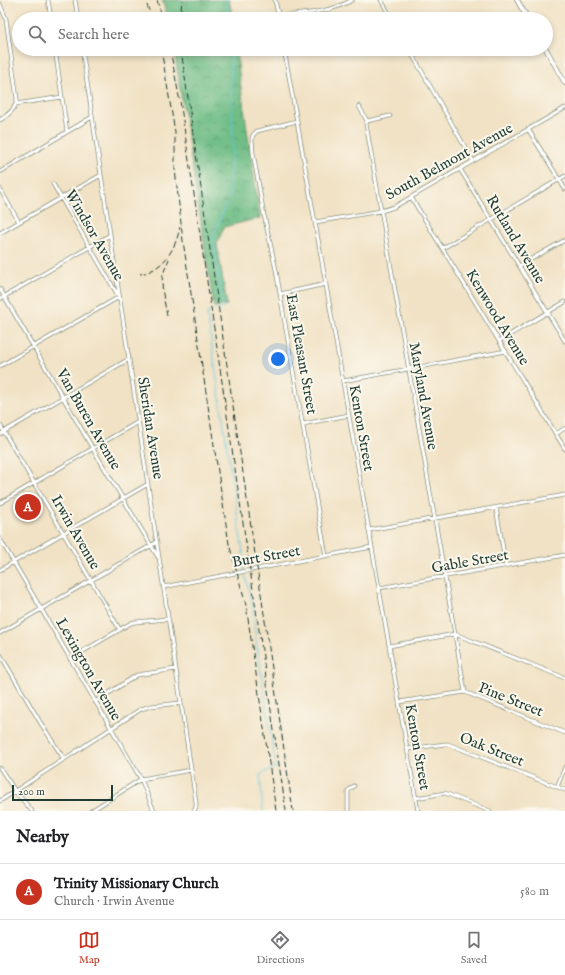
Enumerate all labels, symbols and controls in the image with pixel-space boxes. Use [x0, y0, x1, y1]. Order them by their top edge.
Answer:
search box [12, 12, 553, 56]
icon: search [26, 23, 48, 45]
text: Search here [58, 25, 129, 44]
street label: South Belmont Avenue [382, 119, 516, 204]
street label: Windsor Avenue [61, 186, 128, 284]
street label: Rutland Avenue [482, 192, 550, 287]
street label: Kenwood Avenue [461, 266, 534, 369]
street label: East Pleasant Street [282, 292, 321, 416]
street label: Maryland Avenue [405, 341, 442, 452]
your location [268, 349, 288, 369]
street label: Van Buren Avenue [51, 364, 125, 473]
street label: Sheridan Avenue [133, 375, 168, 481]
street label: Kenton Street [345, 383, 378, 473]
pin: A [15, 492, 41, 522]
street label: Irwin Avenue [47, 492, 105, 573]
street label: Burt Street [231, 541, 302, 572]
street label: Gable Street [430, 545, 510, 578]
street label: Lexington Avenue [51, 615, 126, 724]
street label: Pine Street [476, 678, 546, 721]
street label: Kenton Street [401, 702, 434, 792]
street label: Oak Street [457, 728, 527, 771]
scale bar [12, 783, 113, 802]
text: 200 m [18, 785, 45, 799]
text: Nearby [16, 827, 69, 848]
text: Trinity Missionary Church [54, 874, 219, 893]
text: A [25, 883, 33, 900]
text: 580 m [520, 883, 549, 900]
text: Church · Irwin Avenue [54, 893, 175, 910]
tab: Map [78, 929, 100, 967]
tab: Directions [257, 929, 304, 967]
tab: Saved [461, 929, 487, 967]

